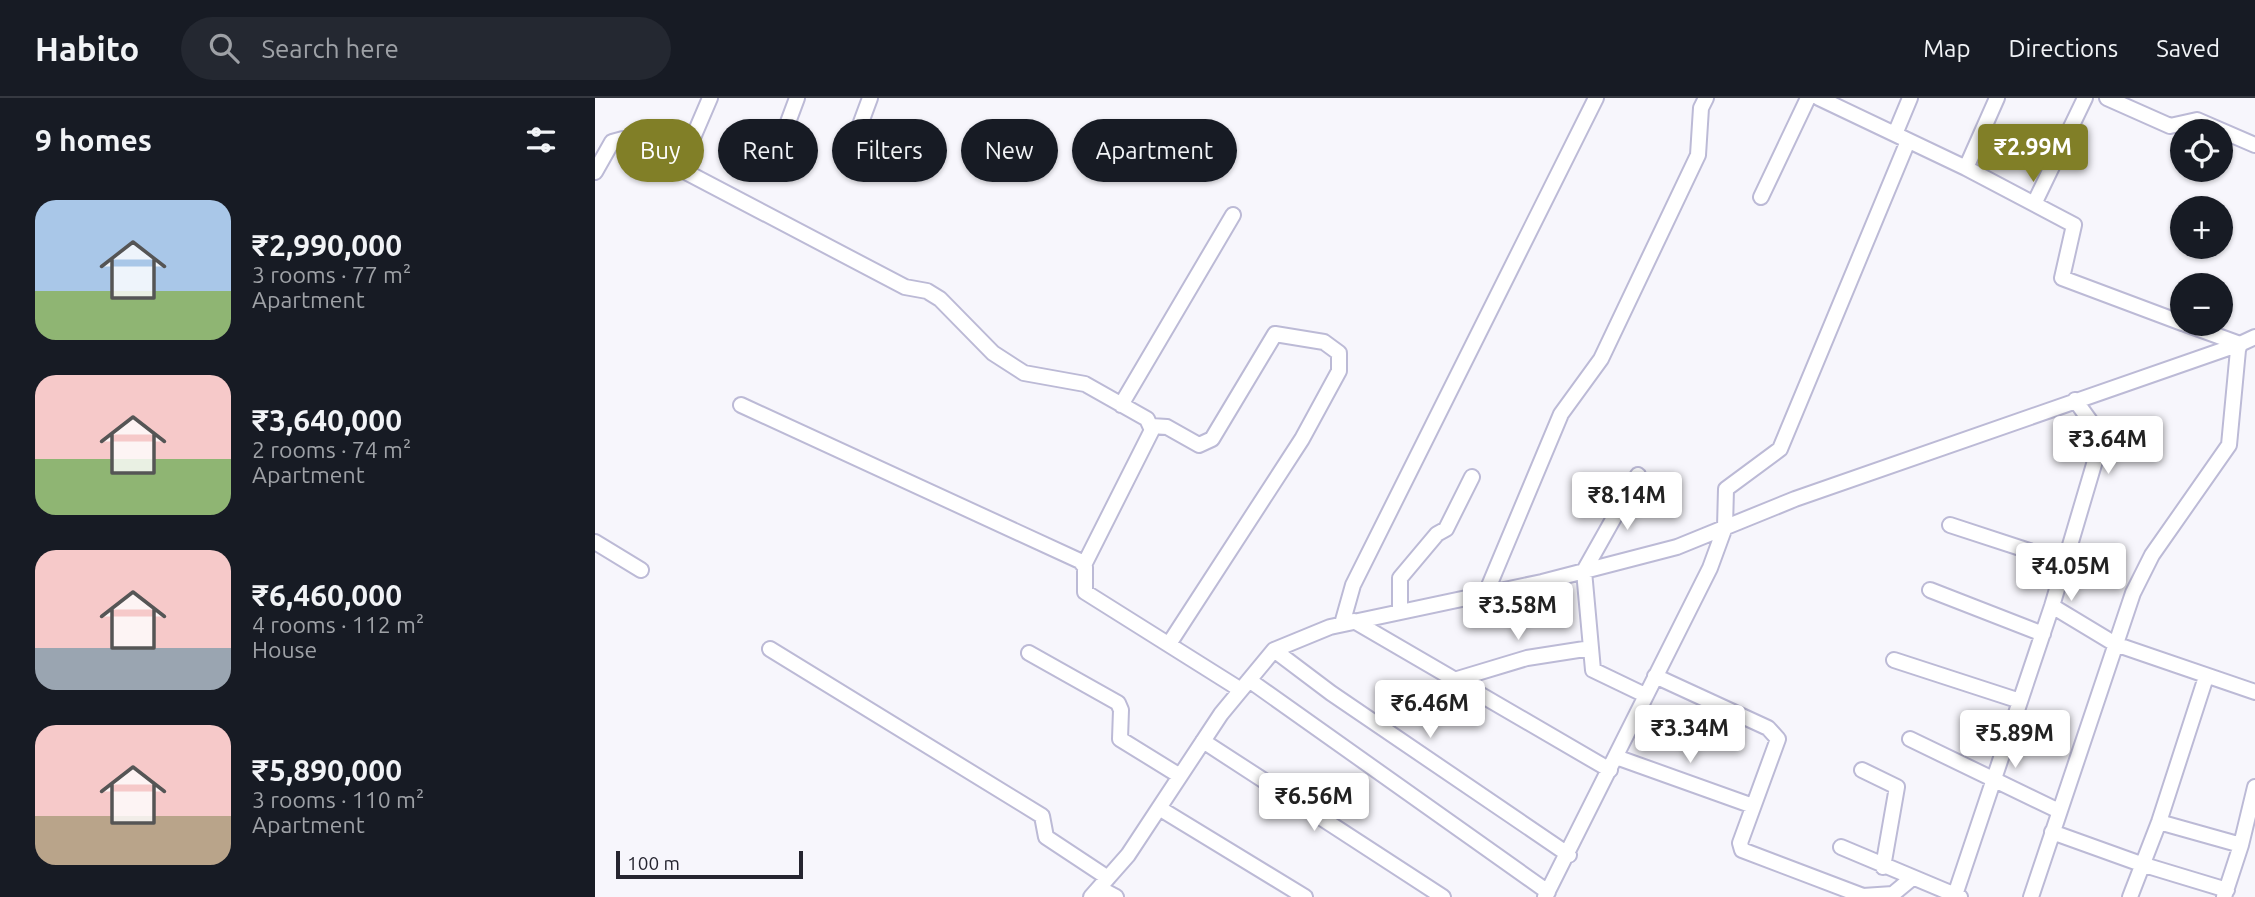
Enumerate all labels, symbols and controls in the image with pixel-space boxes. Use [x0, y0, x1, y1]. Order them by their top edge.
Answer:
search box [181, 17, 671, 80]
icon: search [205, 29, 243, 67]
text: Habito [35, 30, 139, 67]
text: Search here [261, 34, 399, 63]
text: Map [1923, 35, 1970, 62]
text: Directions [2008, 35, 2118, 62]
text: Saved [2156, 35, 2220, 62]
chip: Buy [616, 119, 704, 182]
chip: Rent [718, 119, 818, 182]
chip: Filters [832, 119, 947, 182]
chip: New [961, 119, 1058, 182]
chip: Apartment [1072, 119, 1237, 182]
map controls [2170, 119, 2233, 336]
button: locate [2170, 119, 2233, 182]
icon: filters [522, 121, 560, 159]
text: 9 homes [35, 123, 152, 157]
pin: ₹2.99M [1976, 125, 2090, 184]
text: ₹2.99M [1994, 134, 2072, 159]
button: + [2170, 196, 2233, 259]
icon: home [91, 228, 175, 312]
text: ₹2,990,000 [252, 228, 402, 262]
text: 3 rooms · 77 m² [252, 262, 411, 287]
button: − [2170, 273, 2233, 336]
text: Apartment [252, 287, 365, 312]
icon: home [91, 403, 175, 487]
text: ₹3,640,000 [252, 403, 402, 437]
pin: ₹3.64M [2051, 416, 2165, 476]
text: ₹3.64M [2069, 426, 2147, 451]
text: 2 rooms · 74 m² [252, 437, 411, 462]
text: Apartment [252, 462, 365, 487]
pin: ₹8.14M [1570, 472, 1684, 532]
text: ₹8.14M [1588, 482, 1666, 507]
pin: ₹4.05M [2014, 544, 2128, 603]
text: ₹4.05M [2032, 553, 2110, 578]
icon: home [91, 578, 175, 662]
text: ₹6,460,000 [252, 578, 402, 612]
pin: ₹3.58M [1461, 582, 1575, 642]
text: ₹3.58M [1479, 592, 1557, 617]
text: 4 rooms · 112 m² [252, 612, 424, 637]
text: House [252, 637, 317, 662]
pin: ₹6.46M [1373, 680, 1487, 740]
text: ₹6.46M [1391, 690, 1469, 715]
pin: ₹3.34M [1633, 706, 1747, 765]
pin: ₹5.89M [1958, 710, 2072, 770]
text: ₹3.34M [1651, 715, 1729, 740]
text: ₹5.89M [1976, 720, 2054, 745]
icon: home [91, 753, 175, 837]
text: ₹5,890,000 [252, 753, 402, 787]
pin: ₹6.56M [1257, 774, 1371, 833]
text: ₹6.56M [1275, 783, 1353, 808]
text: 3 rooms · 110 m² [252, 787, 424, 812]
text: Apartment [252, 812, 365, 837]
scale bar [616, 848, 803, 880]
text: 100 m [627, 852, 680, 874]

